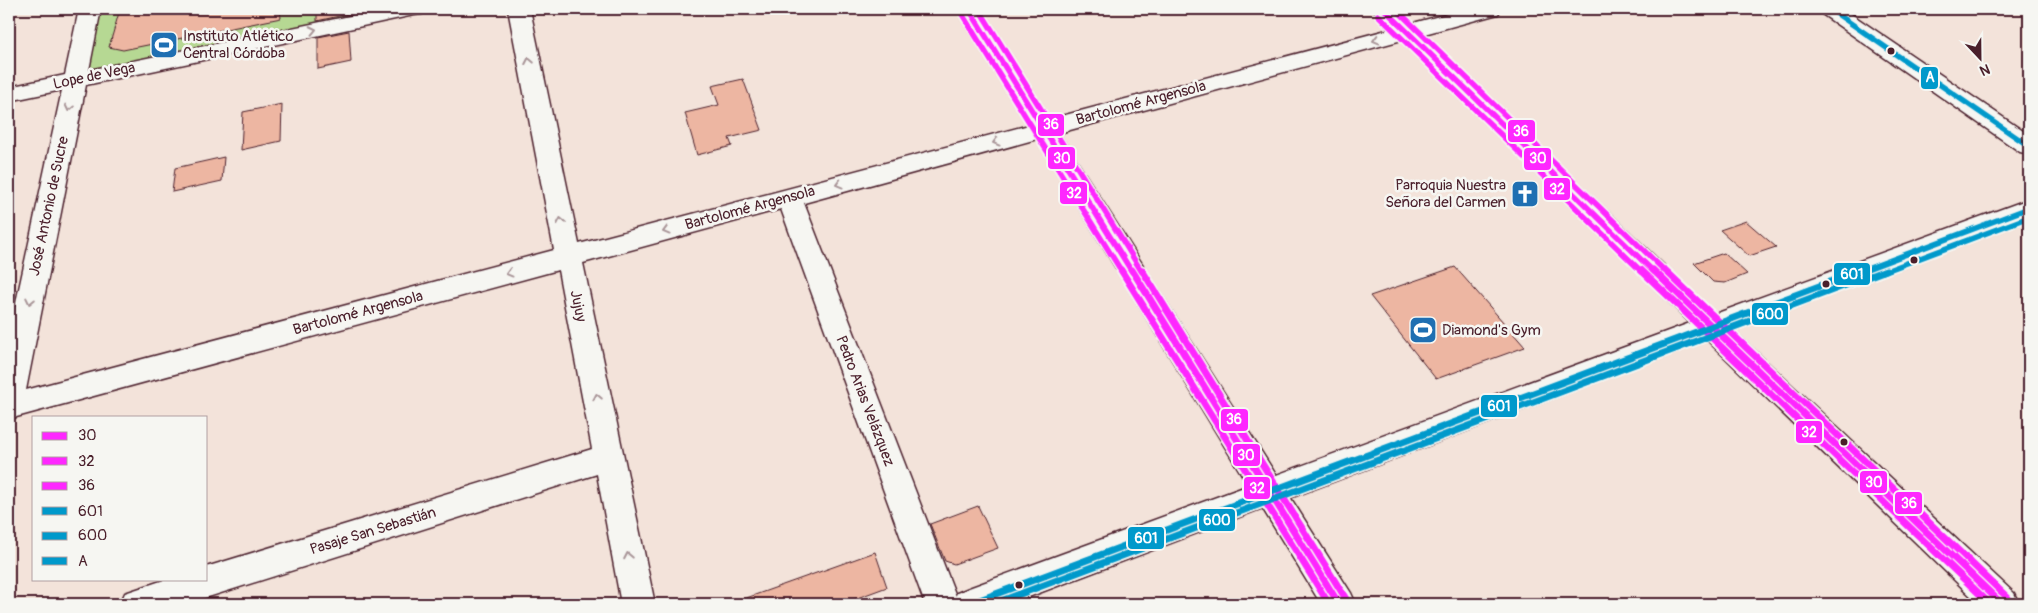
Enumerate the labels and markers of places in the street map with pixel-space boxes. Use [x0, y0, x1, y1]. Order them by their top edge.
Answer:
place label: Instituto Atlético Central Córdoba [183, 27, 294, 63]
sports icon: Instituto Atlético Central Córdoba [149, 30, 179, 60]
unlabelled marker [1886, 46, 1896, 56]
place label: Parroquia Nuestra Señora del Carmen [1385, 176, 1506, 212]
church icon: Parroquia Nuestra Señora del Carmen [1510, 179, 1540, 209]
unlabelled marker [1909, 255, 1919, 265]
unlabelled marker [1821, 279, 1831, 289]
sports icon: Diamond's Gym [1408, 315, 1438, 345]
place label: Diamond's Gym [1442, 321, 1541, 340]
unlabelled marker [1839, 437, 1849, 447]
unlabelled marker [1014, 580, 1024, 590]

